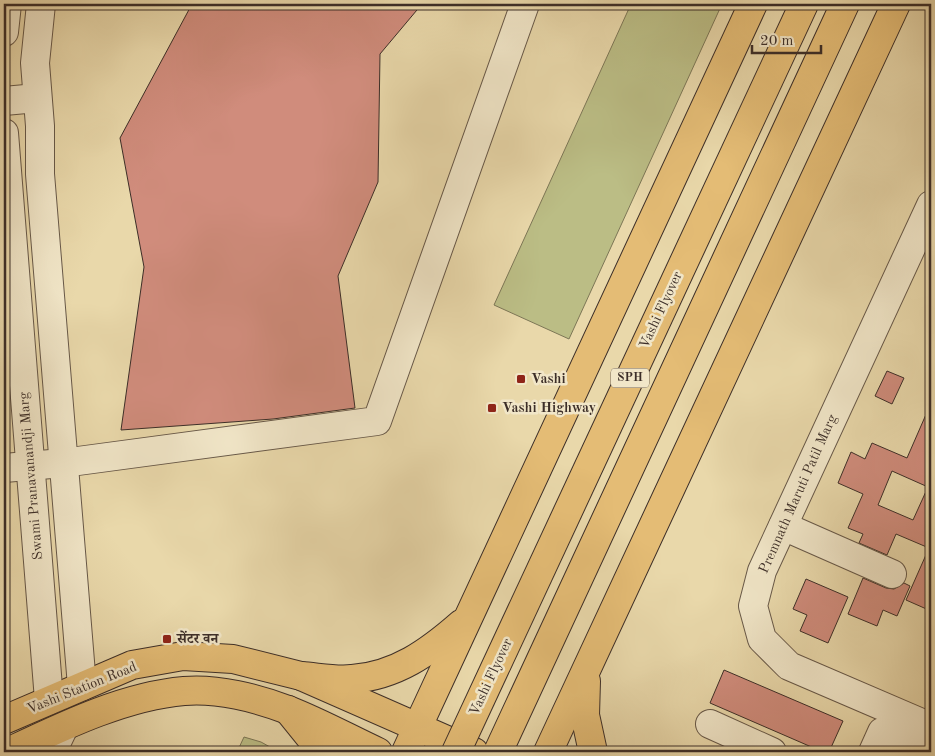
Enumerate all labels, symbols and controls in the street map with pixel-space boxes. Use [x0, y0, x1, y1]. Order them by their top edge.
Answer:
scale bar [752, 22, 821, 54]
text: 20 m [760, 34, 794, 49]
street label: Vashi Flyover [637, 269, 685, 351]
road number: SPH [611, 368, 649, 388]
place label: Vashi [531, 372, 566, 386]
marker: Vashi [515, 373, 527, 385]
street label: Swami Pranavanandji Marg [17, 391, 45, 560]
place label: Vashi Highway [502, 401, 596, 415]
marker: Vashi Highway [486, 402, 498, 414]
street label: Premnath Maruti Patil Marg [757, 412, 840, 576]
place label: सेंटर वन [176, 630, 219, 646]
marker: सेंटर वन [161, 633, 173, 645]
street label: Vashi Flyover [467, 636, 515, 718]
street label: Vashi Station Road [25, 660, 139, 716]

